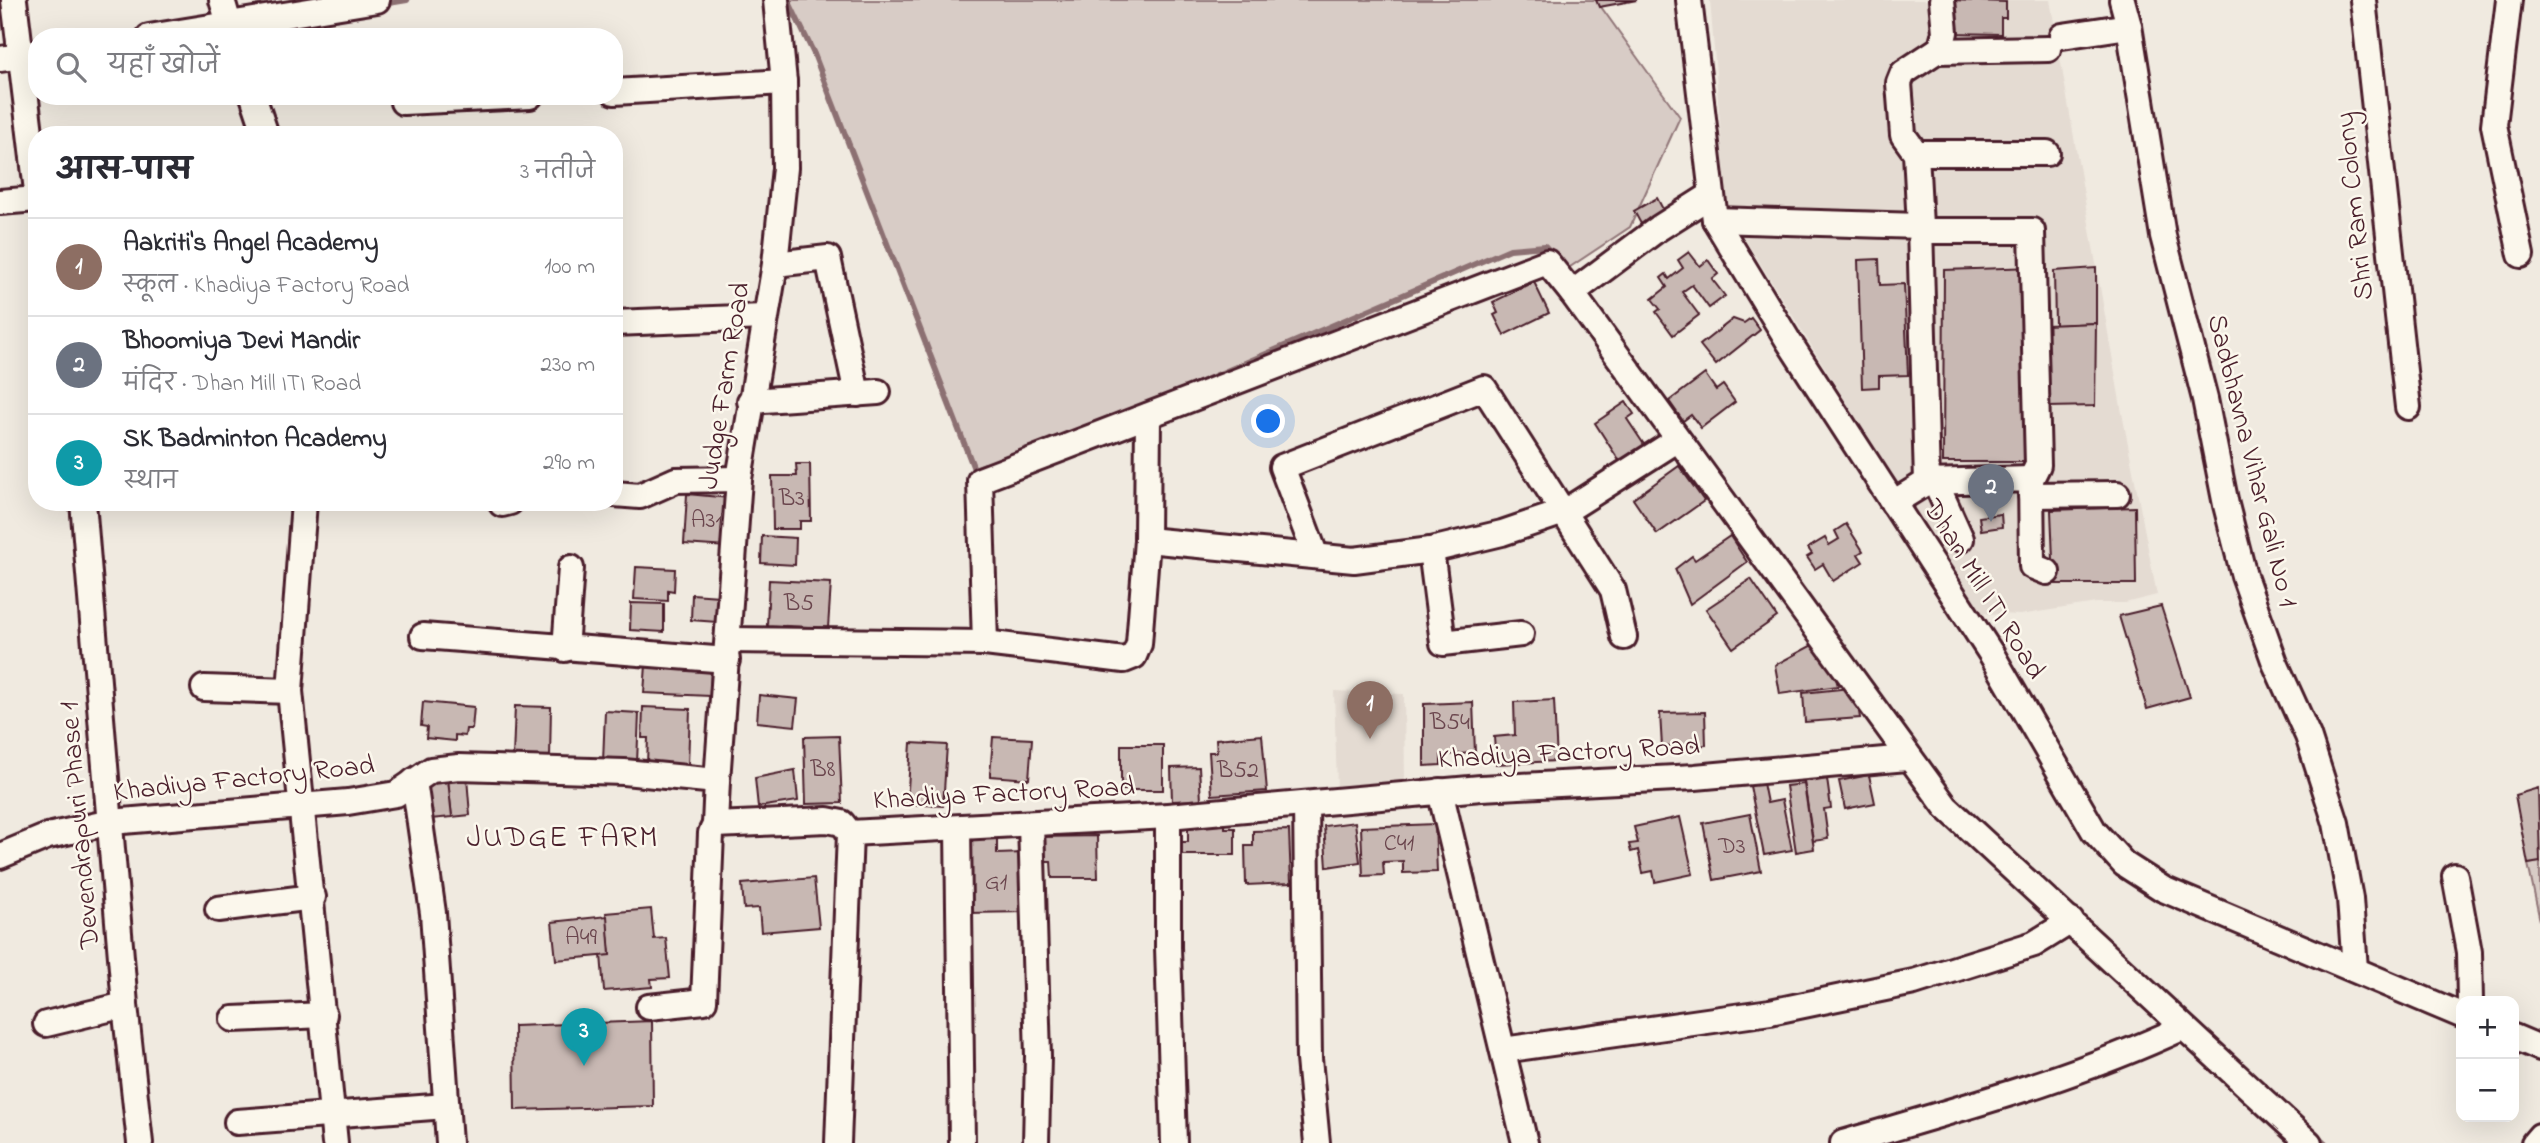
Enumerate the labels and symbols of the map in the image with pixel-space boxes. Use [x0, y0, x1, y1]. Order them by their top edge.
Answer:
street label: Shri Ram Colony [2326, 110, 2386, 302]
street label: Judge Farm Road [689, 279, 763, 492]
street label: Sadbhavna Vihar Gali No 1 [2195, 310, 2307, 612]
your location [1251, 404, 1285, 438]
pin: 2 [1968, 464, 2014, 522]
house number: B3 [778, 482, 805, 517]
street label: Dhan Mill ITI Road [1911, 491, 2055, 688]
house number: A31 [691, 504, 724, 539]
house number: B5 [783, 587, 814, 622]
pin: 1 [1347, 681, 1393, 739]
street label: Devendrapuri Phase 1 [50, 700, 112, 951]
house number: B54 [1429, 706, 1470, 741]
street label: Khadiya Factory Road [1437, 727, 1701, 781]
street label: Khadiya Factory Road [111, 746, 377, 814]
house number: B8 [809, 753, 836, 788]
house number: B52 [1216, 754, 1259, 789]
street label: Khadiya Factory Road [872, 768, 1136, 822]
district label: JUDGE FARM [467, 817, 659, 861]
house number: C41 [1384, 827, 1415, 862]
house number: D3 [1717, 830, 1746, 865]
house number: G1 [985, 866, 1008, 901]
house number: A49 [565, 921, 598, 956]
pin: 3 [561, 1008, 607, 1066]

